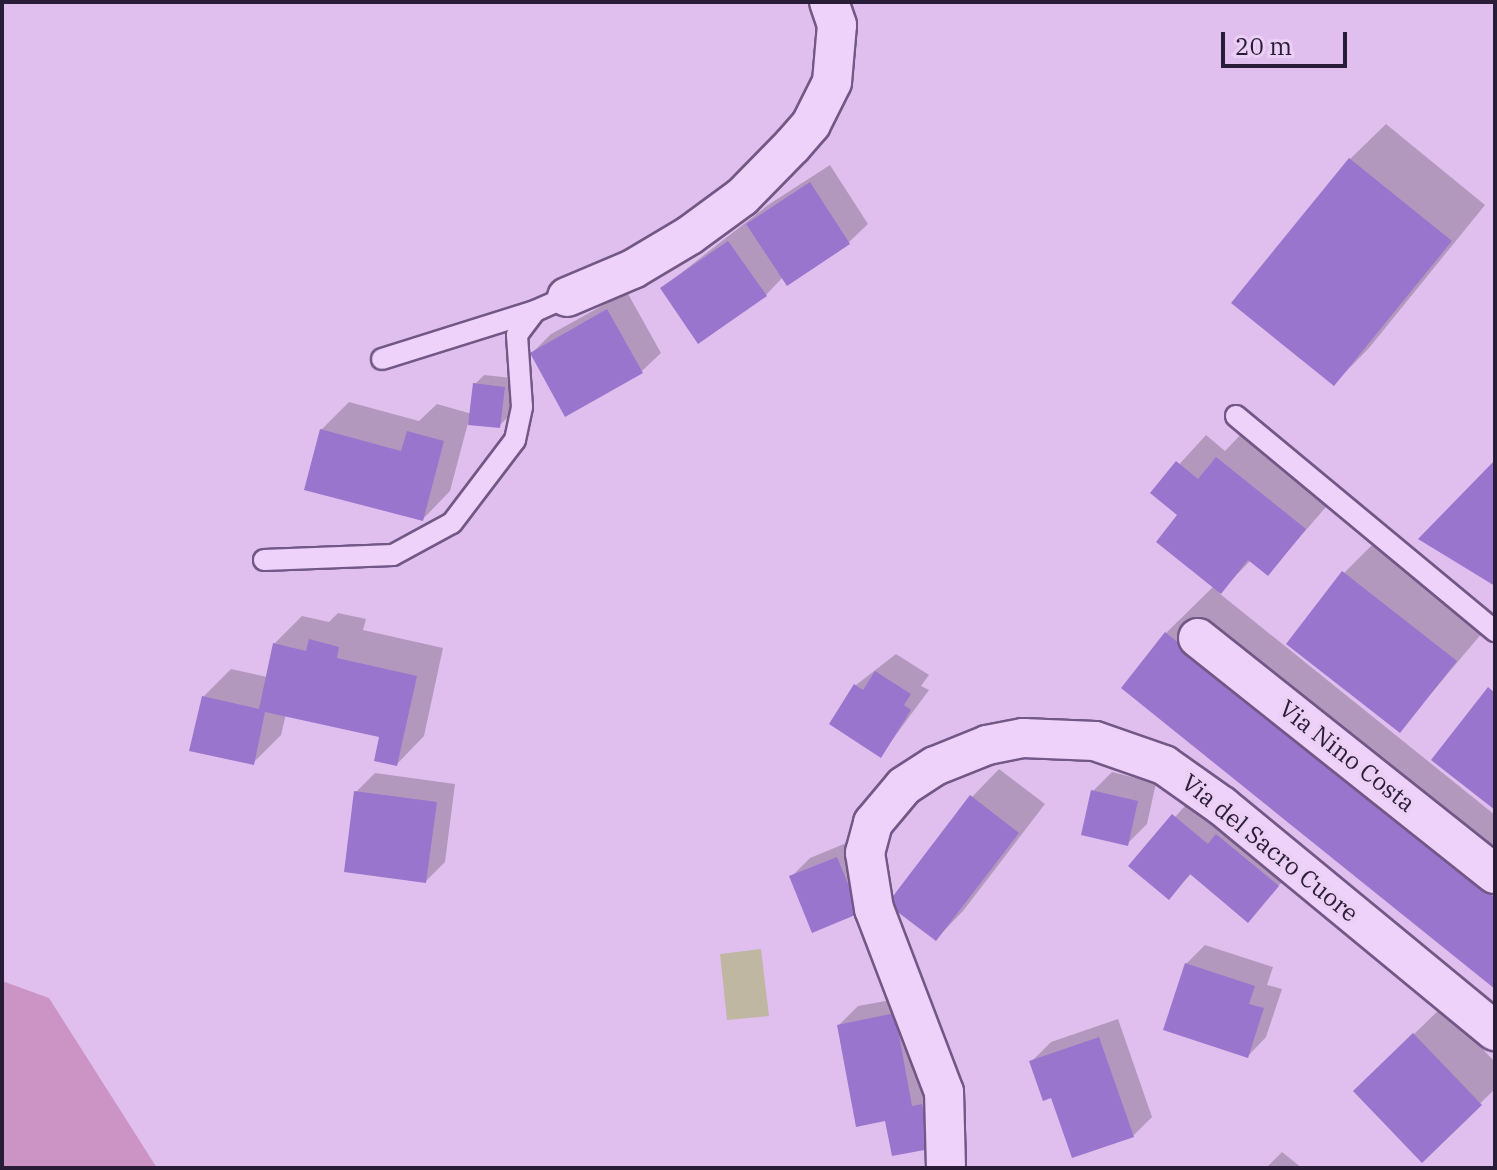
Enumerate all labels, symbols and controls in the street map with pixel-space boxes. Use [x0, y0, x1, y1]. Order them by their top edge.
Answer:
scale bar [1225, 16, 1351, 66]
text: 20 m [1235, 30, 1292, 62]
street label: Via Nino Costa [1273, 694, 1421, 818]
street label: Via del Sacro Cuore [1176, 768, 1364, 928]

